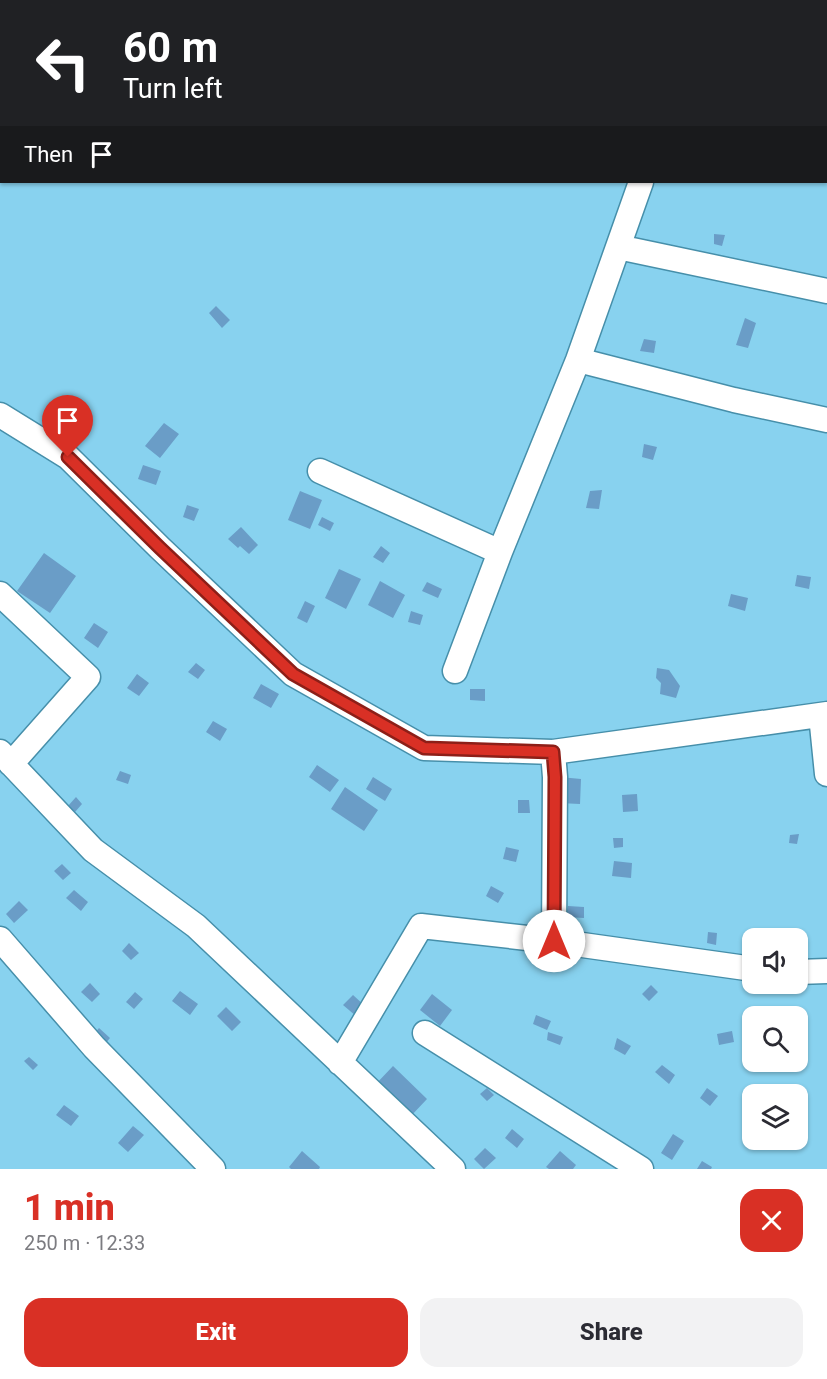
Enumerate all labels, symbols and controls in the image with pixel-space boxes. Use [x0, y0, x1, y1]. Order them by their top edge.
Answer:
text: 60 m [123, 23, 218, 72]
icon: left [24, 24, 102, 102]
text: Turn left [123, 73, 223, 105]
icon: arrive [85, 138, 118, 171]
text: Then [24, 142, 73, 167]
pin [42, 395, 93, 457]
icon: arrive [51, 404, 84, 437]
position arrow [522, 909, 586, 973]
map controls [742, 928, 808, 1150]
button: sound [742, 928, 808, 994]
button: search [742, 1006, 808, 1072]
button: layers [742, 1084, 808, 1150]
text: 1 min [24, 1187, 115, 1229]
button: close [740, 1189, 803, 1252]
text: 250 m · 12:33 [24, 1231, 145, 1255]
button: Exit [24, 1298, 408, 1367]
button: Share [420, 1298, 803, 1367]

